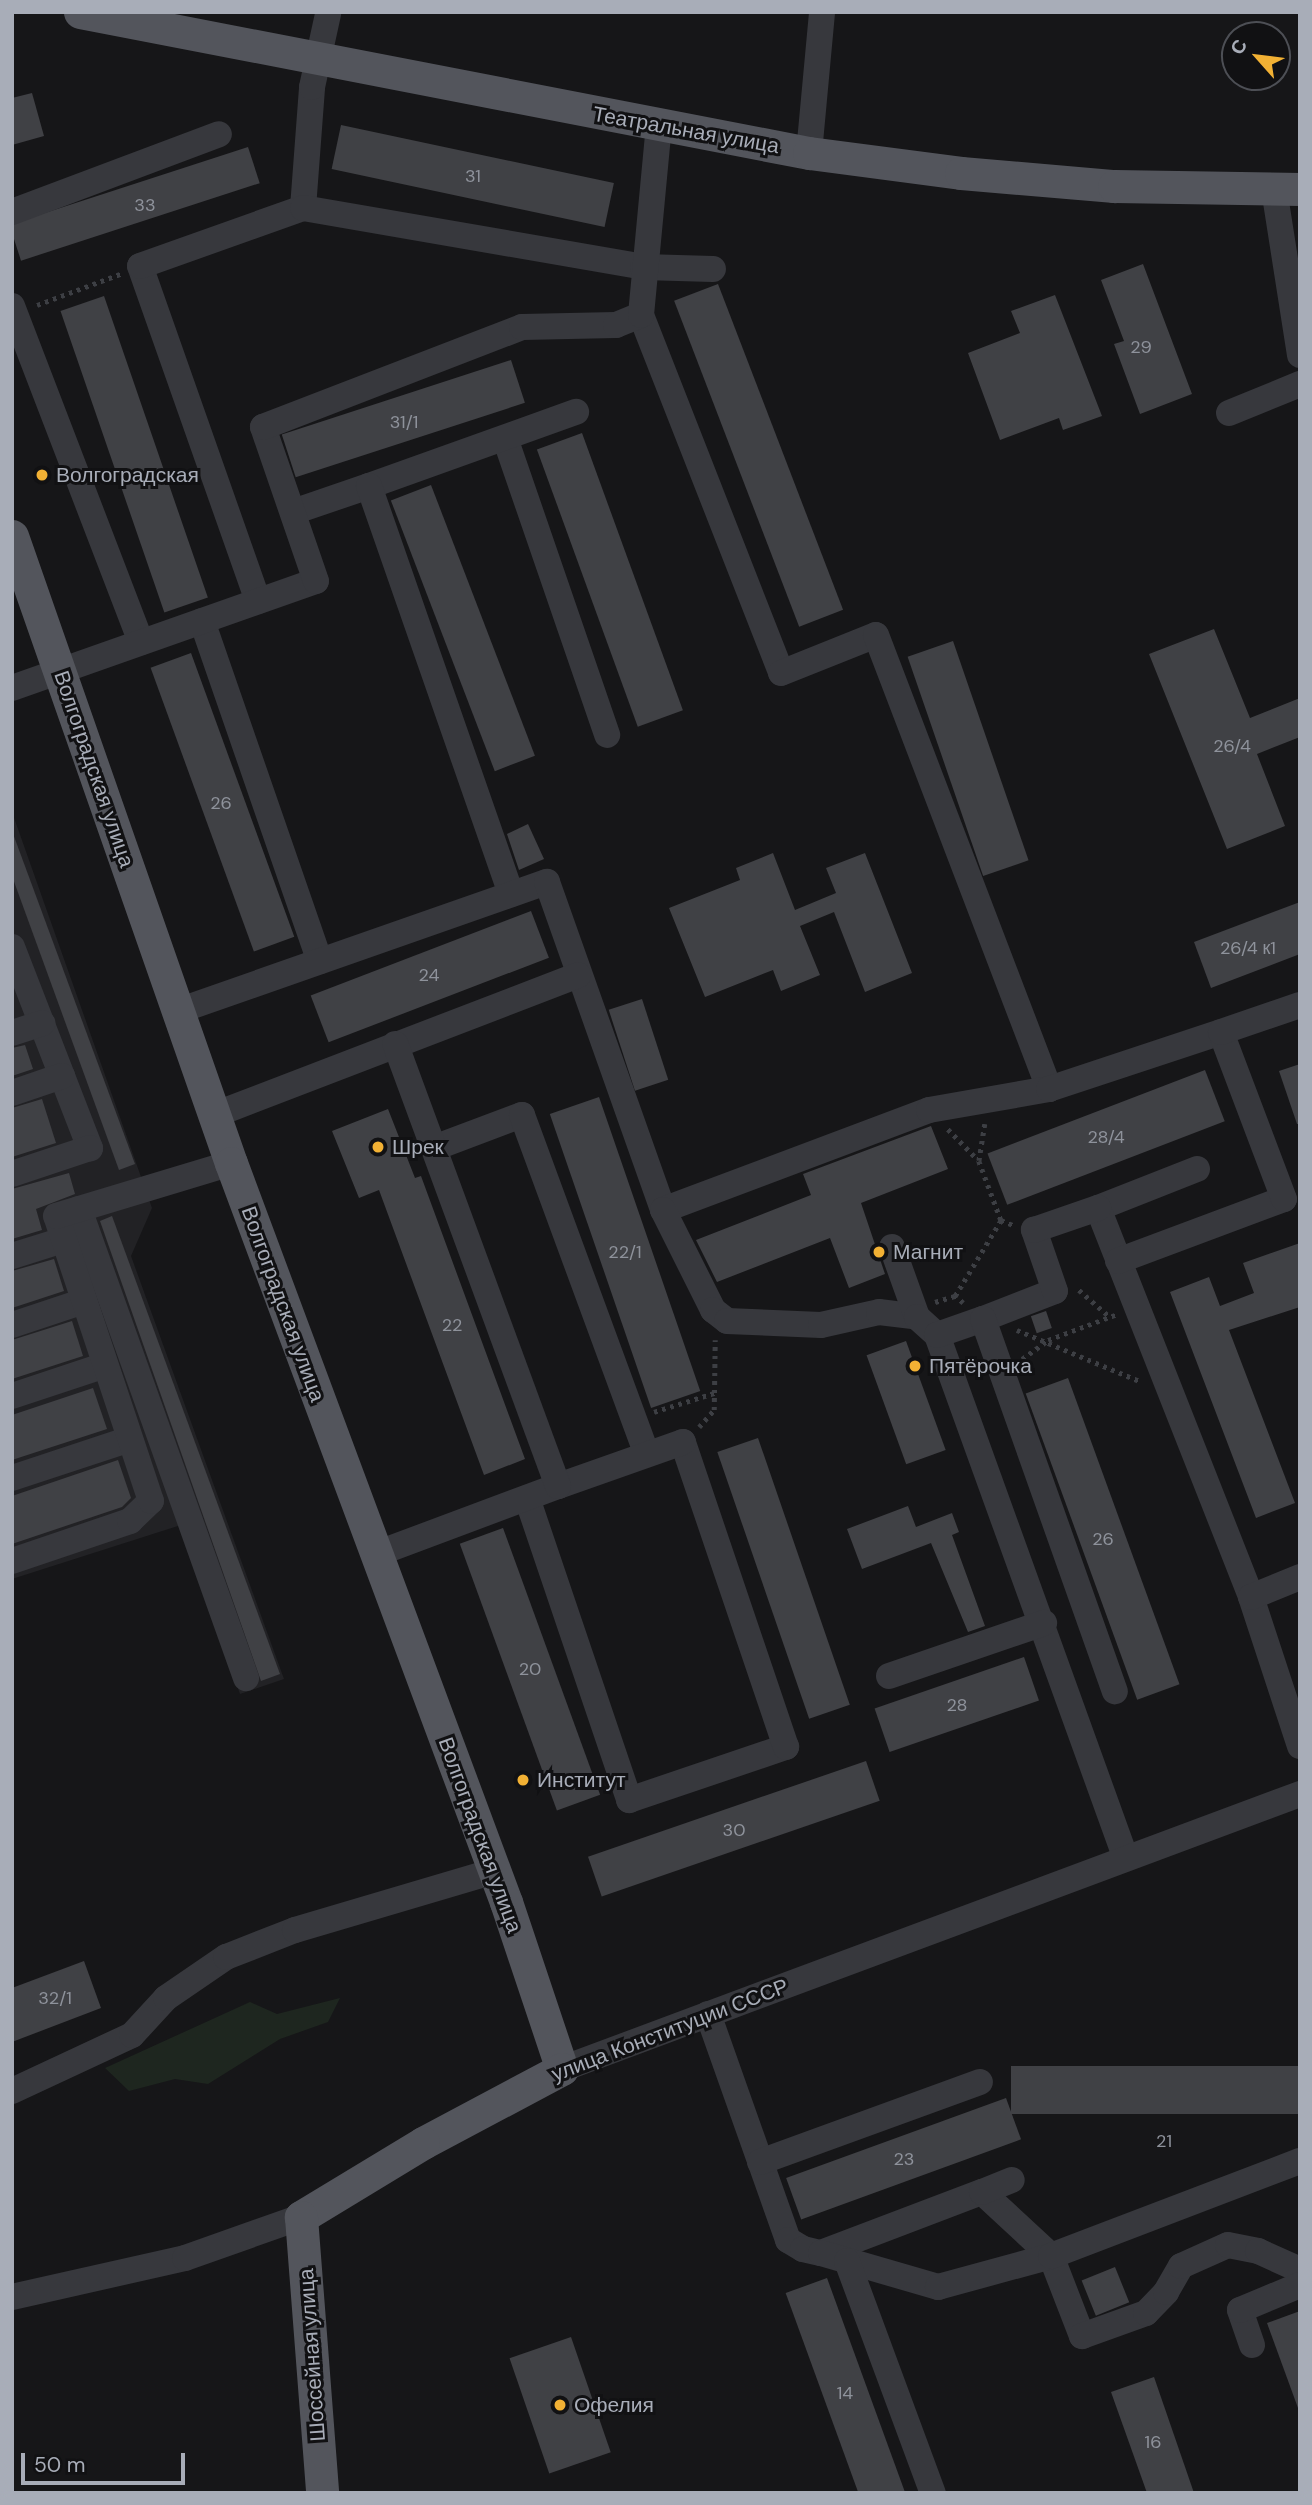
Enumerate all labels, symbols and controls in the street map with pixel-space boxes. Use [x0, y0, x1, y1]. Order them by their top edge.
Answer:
north arrow [1221, 21, 1291, 91]
text: С [1225, 35, 1253, 59]
street label: Театральная улица [591, 101, 781, 159]
house number: 31 [465, 165, 481, 187]
house number: 33 [134, 194, 156, 216]
house number: 29 [1130, 336, 1152, 358]
house number: 31/1 [390, 411, 418, 433]
place label: Волгоградская [56, 462, 199, 488]
marker: Волгоградская [34, 467, 50, 483]
street label: Волгоградская улица [49, 667, 139, 871]
house number: 26/4 [1213, 735, 1251, 757]
house number: 26 [210, 792, 232, 814]
house number: 26/4 к1 [1220, 937, 1276, 959]
house number: 24 [419, 964, 439, 986]
house number: 28/4 [1087, 1126, 1125, 1148]
place label: Шрек [392, 1134, 444, 1160]
marker: Шрек [370, 1139, 386, 1155]
street label: Волгоградская улица [236, 1203, 330, 1405]
place label: Магнит [893, 1239, 963, 1265]
house number: 22/1 [608, 1241, 642, 1263]
marker: Магнит [871, 1244, 887, 1260]
house number: 22 [442, 1314, 462, 1336]
place label: Пятёрочка [929, 1353, 1032, 1379]
marker: Пятёрочка [907, 1358, 923, 1374]
house number: 26 [1092, 1528, 1114, 1550]
house number: 20 [519, 1658, 541, 1680]
house number: 28 [946, 1694, 968, 1716]
street label: Волгоградская улица [433, 1734, 527, 1936]
place label: Институт [537, 1767, 626, 1793]
marker: Институт [515, 1772, 531, 1788]
house number: 30 [723, 1819, 745, 1841]
street label: улица Конституции СССР [548, 1973, 792, 2087]
house number: 32/1 [38, 1987, 72, 2009]
house number: 21 [1156, 2130, 1172, 2152]
house number: 23 [893, 2148, 915, 2170]
street label: Шоссейная улица [293, 2268, 331, 2442]
house number: 14 [837, 2382, 853, 2404]
place label: Офелия [574, 2392, 654, 2418]
marker: Офелия [552, 2397, 568, 2413]
house number: 16 [1145, 2431, 1161, 2453]
scale bar [24, 2438, 189, 2482]
text: 50 m [34, 2451, 85, 2479]

